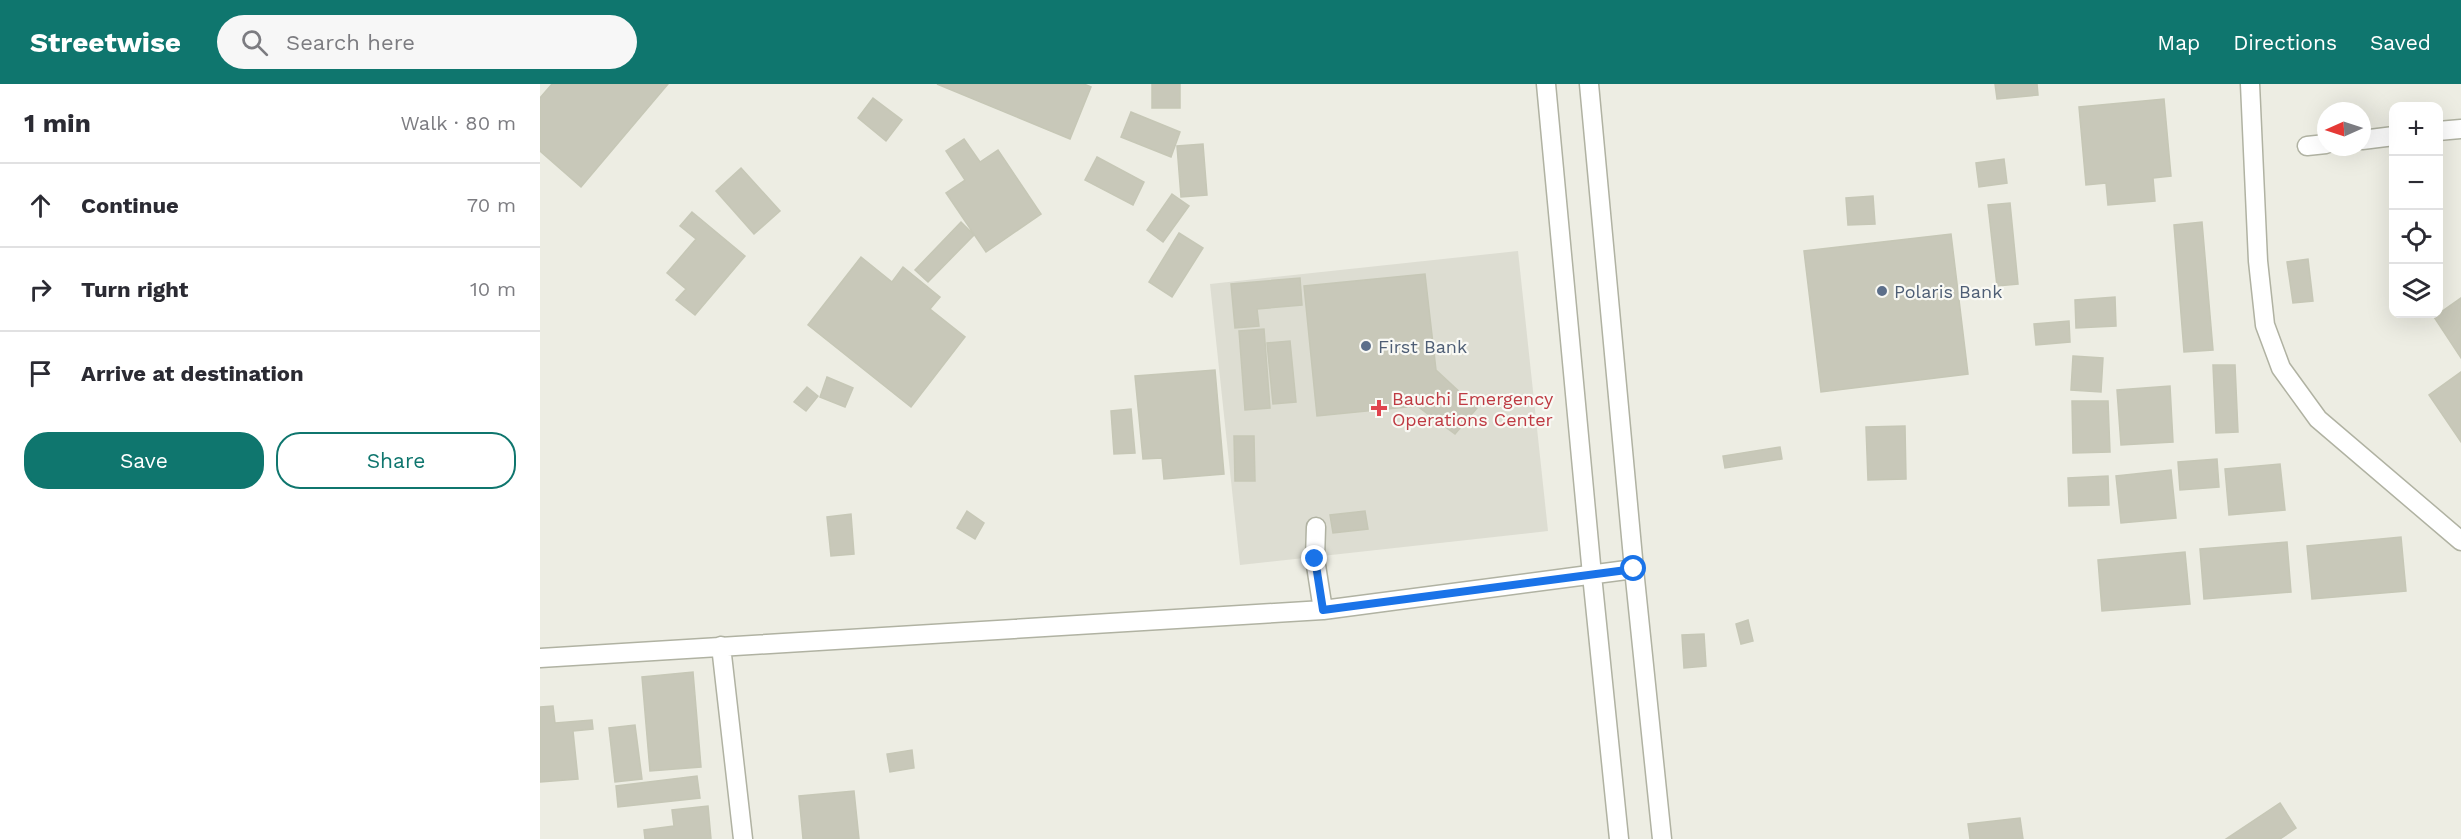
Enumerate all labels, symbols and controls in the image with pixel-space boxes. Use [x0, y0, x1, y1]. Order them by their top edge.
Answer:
search box [217, 15, 637, 69]
text: Streetwise [30, 26, 181, 59]
icon: search [238, 26, 271, 59]
text: Search here [286, 30, 415, 55]
text: Map [2157, 30, 2200, 55]
text: Directions [2233, 30, 2337, 55]
text: Saved [2370, 30, 2431, 55]
north arrow [2317, 102, 2371, 156]
map controls [2389, 102, 2443, 318]
button: + [2389, 102, 2443, 156]
text: 1 min [24, 108, 91, 138]
text: Walk · 80 m [400, 111, 516, 135]
button: − [2389, 156, 2443, 210]
icon: ahead [24, 189, 57, 222]
text: Continue [81, 193, 179, 218]
text: 70 m [467, 193, 516, 217]
button: locate [2389, 210, 2443, 264]
button: layers [2389, 264, 2443, 318]
icon: right [24, 273, 57, 306]
text: Turn right [81, 277, 188, 302]
text: 10 m [470, 277, 516, 301]
place label: Polaris Bank [1894, 281, 2002, 302]
marker: Polaris Bank [1875, 284, 1889, 298]
place label: First Bank [1378, 336, 1467, 357]
marker: First Bank [1359, 339, 1373, 353]
icon: arrive [24, 357, 57, 390]
text: Arrive at destination [81, 361, 304, 386]
place label: Bauchi Emergency Operations Center [1392, 388, 1554, 430]
marker: Bauchi Emergency Operations Center [1370, 399, 1388, 417]
button: Save [24, 432, 264, 489]
button: Share [276, 432, 516, 489]
route end [1301, 545, 1327, 571]
route start [1620, 555, 1646, 581]

